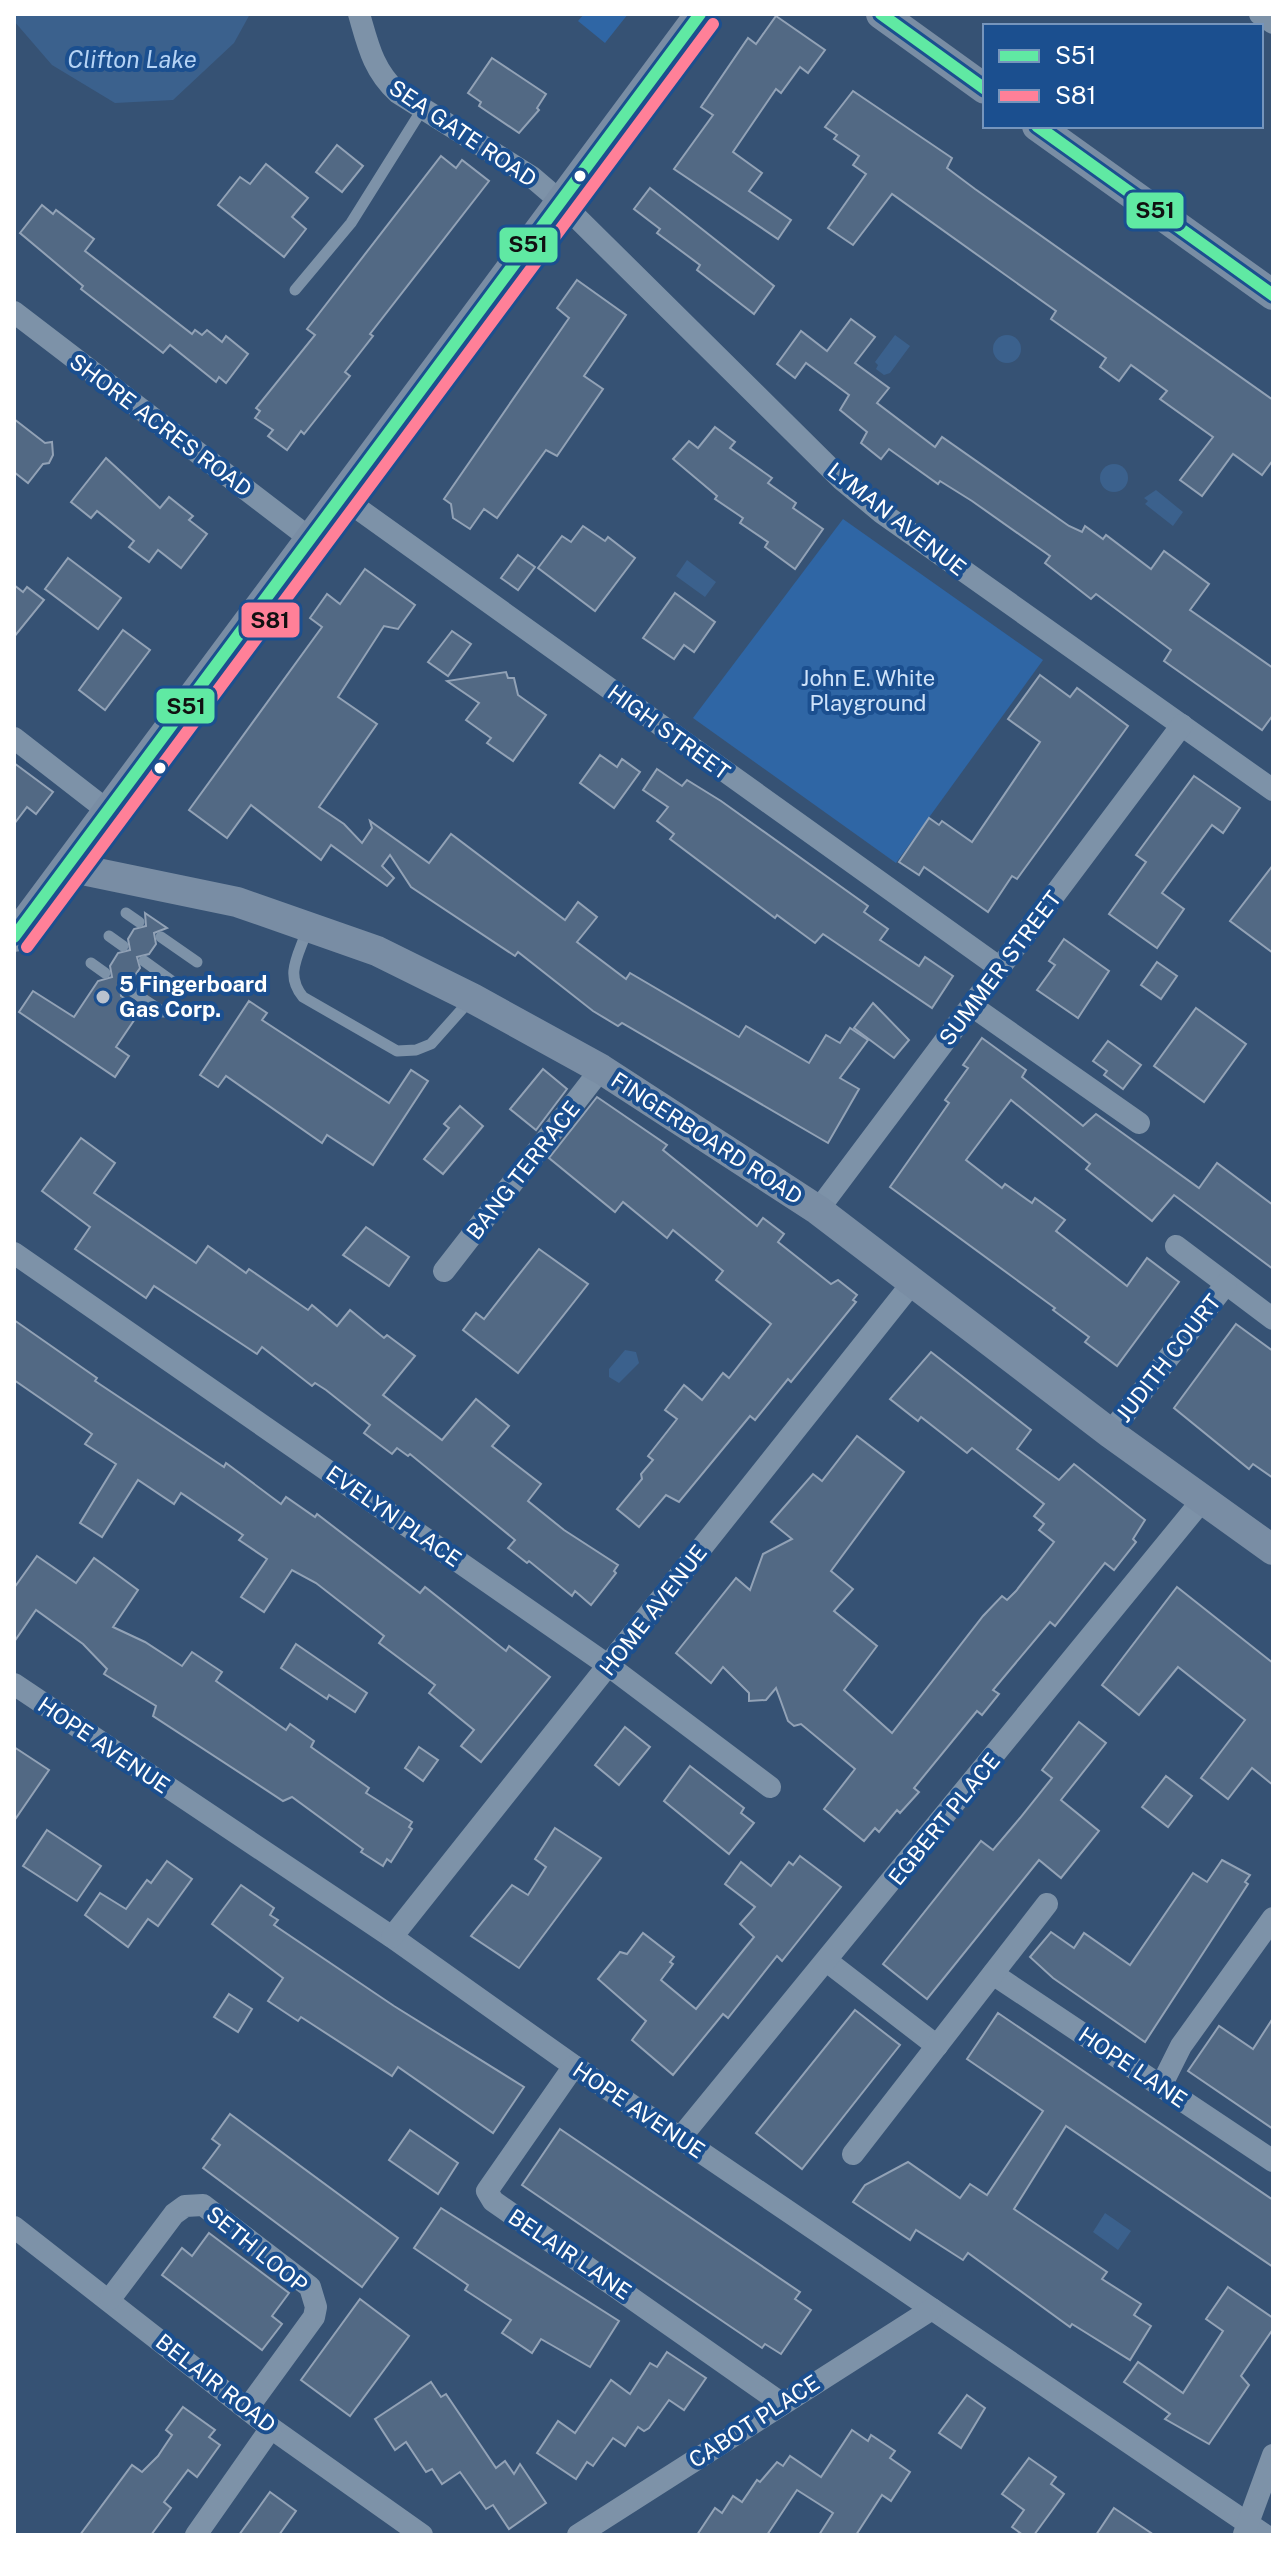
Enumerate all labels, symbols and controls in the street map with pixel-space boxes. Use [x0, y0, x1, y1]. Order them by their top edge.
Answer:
legend [983, 24, 1263, 128]
text: S51 [1055, 41, 1096, 69]
water label: Clifton Lake [67, 45, 197, 73]
street label: SEA GATE ROAD [384, 74, 542, 192]
text: S81 [1055, 81, 1096, 109]
unlabelled marker [572, 168, 588, 184]
line badge: S51 [1125, 191, 1185, 230]
text: S51 [1135, 197, 1175, 223]
line badge: S51 [498, 226, 559, 264]
text: S51 [508, 231, 548, 257]
street label: SHORE ACRES ROAD [65, 348, 257, 502]
street label: LYMAN AVENUE [823, 457, 971, 581]
line badge: S81 [240, 601, 301, 639]
text: S81 [250, 607, 290, 633]
park label: John E. White Playground [801, 665, 935, 716]
street label: HIGH STREET [603, 679, 735, 785]
line badge: S51 [155, 687, 216, 725]
text: S51 [166, 693, 206, 719]
unlabelled marker [152, 760, 168, 776]
street label: SUMMER STREET [934, 886, 1066, 1050]
place label: 5 Fingerboard Gas Corp. [119, 971, 267, 1022]
marker: 5 Fingerboard Gas Corp. [94, 988, 112, 1006]
street label: FINGERBOARD ROAD [607, 1066, 807, 1210]
street label: BANG TERRACE [461, 1096, 585, 1244]
street label: JUDITH COURT [1110, 1289, 1226, 1427]
street label: EVELYN PLACE [321, 1460, 467, 1572]
street label: HOME AVENUE [594, 1539, 712, 1681]
street label: HOPE AVENUE [33, 1691, 175, 1799]
street label: EGBERT PLACE [883, 1748, 1005, 1890]
street label: HOPE LANE [1074, 2021, 1192, 2113]
street label: HOPE AVENUE [568, 2056, 710, 2164]
street label: SETH LOOP [201, 2200, 313, 2298]
street label: BELAIR LANE [504, 2203, 636, 2305]
street label: BELAIR ROAD [151, 2328, 281, 2438]
street label: CABOT PLACE [684, 2369, 824, 2473]

